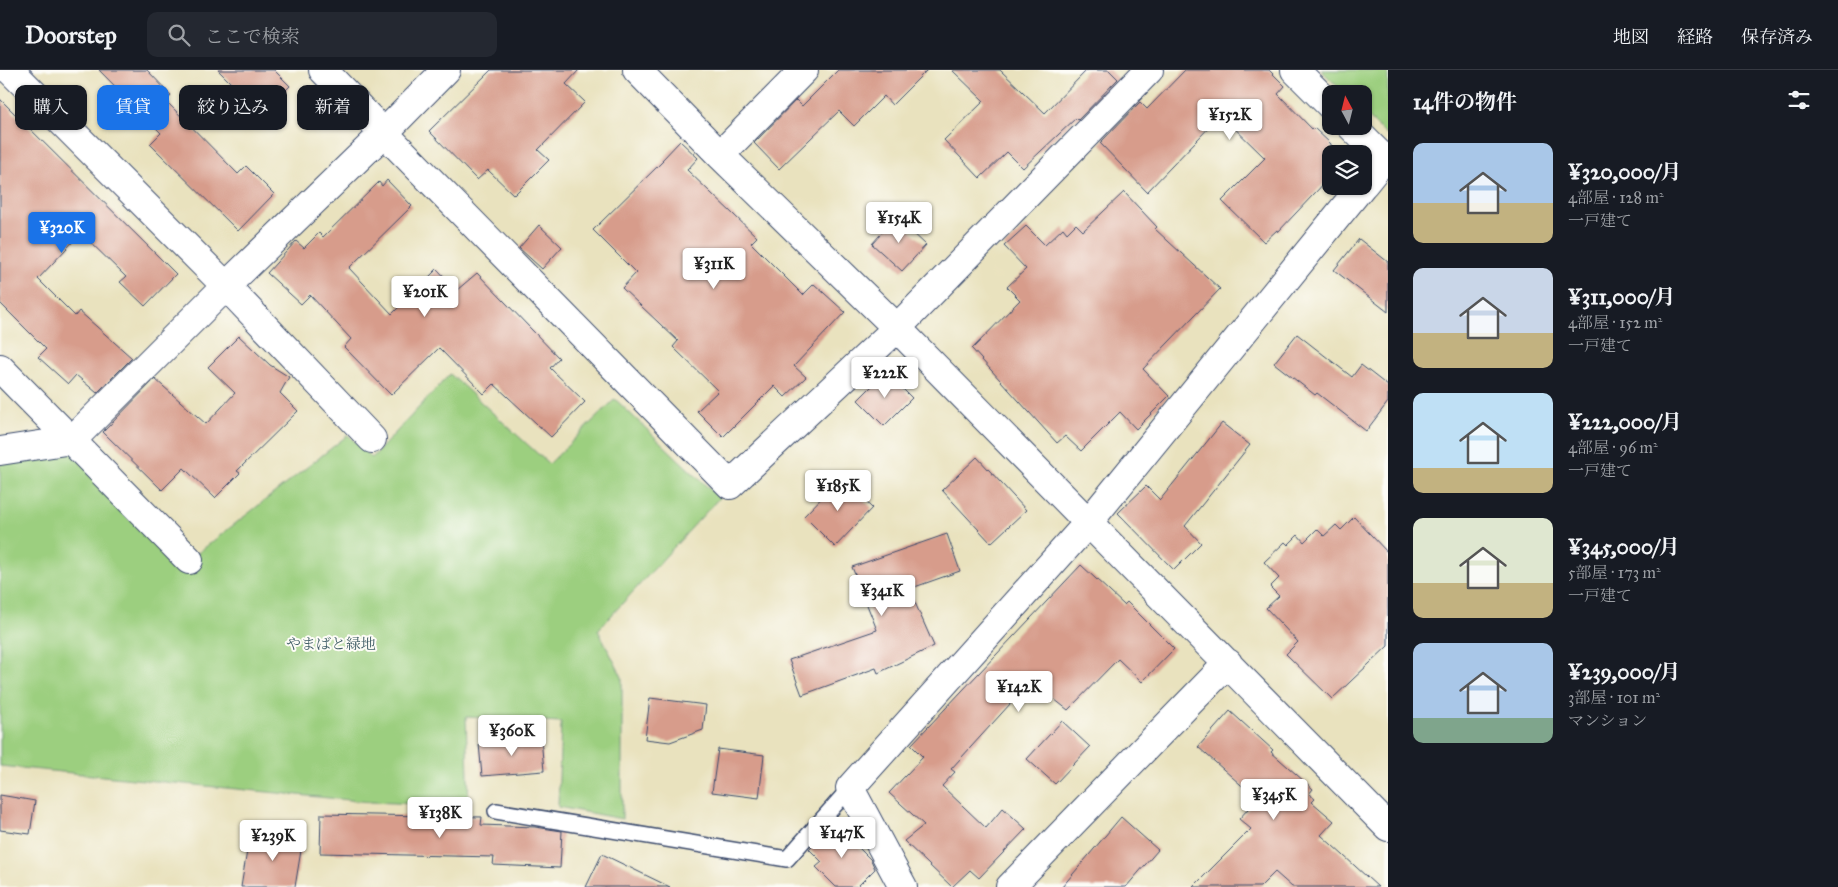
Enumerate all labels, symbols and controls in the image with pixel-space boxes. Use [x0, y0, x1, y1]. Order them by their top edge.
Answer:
search box [147, 12, 497, 57]
text: Doorstep [25, 20, 117, 50]
icon: search [165, 21, 193, 49]
text: ここで検索 [205, 25, 300, 48]
text: 地図 [1613, 26, 1649, 48]
text: 経路 [1677, 26, 1713, 48]
text: 保存済み [1741, 26, 1813, 48]
chip: 購入 [15, 85, 87, 130]
chip: 賃貸 [97, 85, 169, 130]
chip: 絞り込み [179, 85, 287, 130]
chip: 新着 [297, 85, 369, 130]
north arrow [1322, 85, 1372, 135]
map controls [1322, 85, 1372, 195]
icon: filters [1785, 86, 1813, 114]
text: 14件の物件 [1413, 89, 1517, 115]
pin: ¥152K [1195, 98, 1265, 141]
text: ¥152K [1208, 105, 1252, 124]
button: layers [1322, 145, 1372, 195]
text: ¥320,000/月 [1568, 159, 1682, 185]
icon: home [1453, 163, 1513, 223]
text: 4部屋 · 128 m² [1568, 188, 1664, 207]
pin: ¥154K [864, 202, 934, 244]
text: ¥154K [877, 208, 921, 227]
text: 一戸建て [1568, 211, 1632, 230]
pin: ¥320K [27, 212, 97, 254]
text: ¥320K [39, 218, 85, 237]
pin: ¥311K [679, 248, 749, 290]
text: ¥311K [694, 254, 734, 273]
pin: ¥201K [390, 276, 460, 318]
text: ¥201K [402, 282, 448, 301]
text: ¥311,000/月 [1568, 284, 1676, 310]
icon: home [1453, 288, 1513, 348]
text: 4部屋 · 152 m² [1568, 313, 1662, 332]
text: 一戸建て [1568, 336, 1632, 355]
pin: ¥222K [850, 356, 920, 399]
text: ¥222K [862, 363, 908, 382]
text: ¥222,000/月 [1568, 409, 1682, 435]
icon: home [1453, 413, 1513, 473]
text: 4部屋 · 96 m² [1568, 438, 1658, 457]
text: 一戸建て [1568, 461, 1632, 480]
pin: ¥185K [803, 470, 873, 512]
text: ¥185K [816, 476, 860, 495]
text: ¥345,000/月 [1568, 534, 1680, 560]
icon: home [1453, 538, 1513, 598]
text: 5部屋 · 173 m² [1568, 563, 1661, 582]
pin: ¥341K [847, 574, 917, 617]
text: ¥341K [860, 581, 904, 600]
text: 一戸建て [1568, 586, 1632, 605]
park label: やまばと緑地 [286, 635, 376, 653]
text: ¥239,000/月 [1568, 659, 1681, 685]
icon: home [1453, 663, 1513, 723]
pin: ¥142K [984, 670, 1054, 713]
text: ¥142K [997, 677, 1041, 696]
text: 3部屋 · 101 m² [1568, 688, 1660, 707]
text: マンション [1568, 711, 1647, 730]
pin: ¥360K [477, 714, 547, 757]
text: ¥360K [489, 721, 535, 740]
pin: ¥345K [1239, 778, 1309, 821]
text: ¥345K [1252, 785, 1296, 804]
pin: ¥138K [405, 796, 475, 839]
text: ¥138K [418, 803, 462, 822]
pin: ¥147K [807, 816, 877, 859]
pin: ¥239K [238, 820, 308, 862]
text: ¥147K [820, 823, 864, 842]
text: ¥239K [251, 826, 295, 845]

